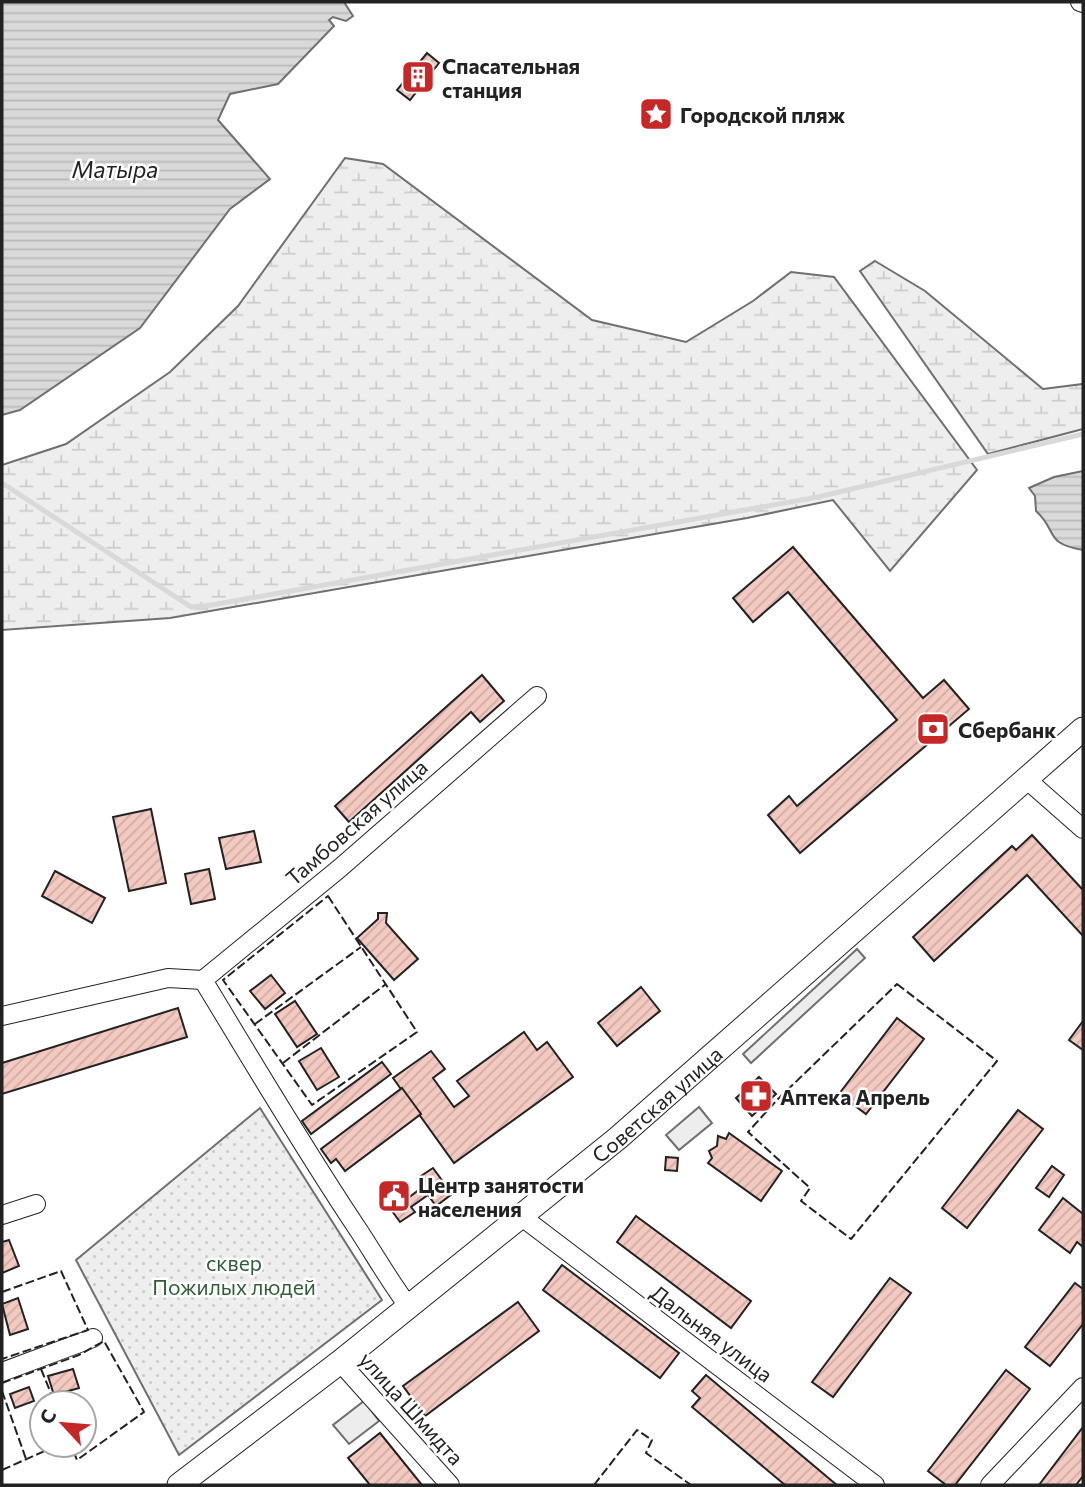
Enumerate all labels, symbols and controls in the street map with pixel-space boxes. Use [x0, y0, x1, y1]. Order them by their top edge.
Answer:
place label: Спасательная станция [442, 53, 580, 102]
building icon: Спасательная станция [399, 58, 437, 96]
place icon: Городской пляж [637, 95, 675, 133]
place label: Городской пляж [680, 102, 846, 127]
water label: Матыра [72, 155, 158, 183]
bank icon: Сбербанк [914, 710, 952, 748]
place label: Сбербанк [958, 717, 1056, 742]
street label: Тамбовская улица [280, 754, 432, 890]
street label: Советская улица [586, 1041, 726, 1167]
pharmacy icon: Аптека Апрель [737, 1077, 775, 1115]
place label: Аптека Апрель [780, 1084, 930, 1109]
place label: Центр занятости населения [418, 1172, 584, 1221]
public building icon: Центр занятости населения [375, 1177, 413, 1215]
park label: сквер Пожилых людей [152, 1250, 316, 1299]
street label: Дальняя улица [646, 1279, 778, 1387]
street label: улица Шмидта [355, 1346, 469, 1470]
north arrow [28, 1389, 98, 1459]
text: С [34, 1405, 60, 1427]

